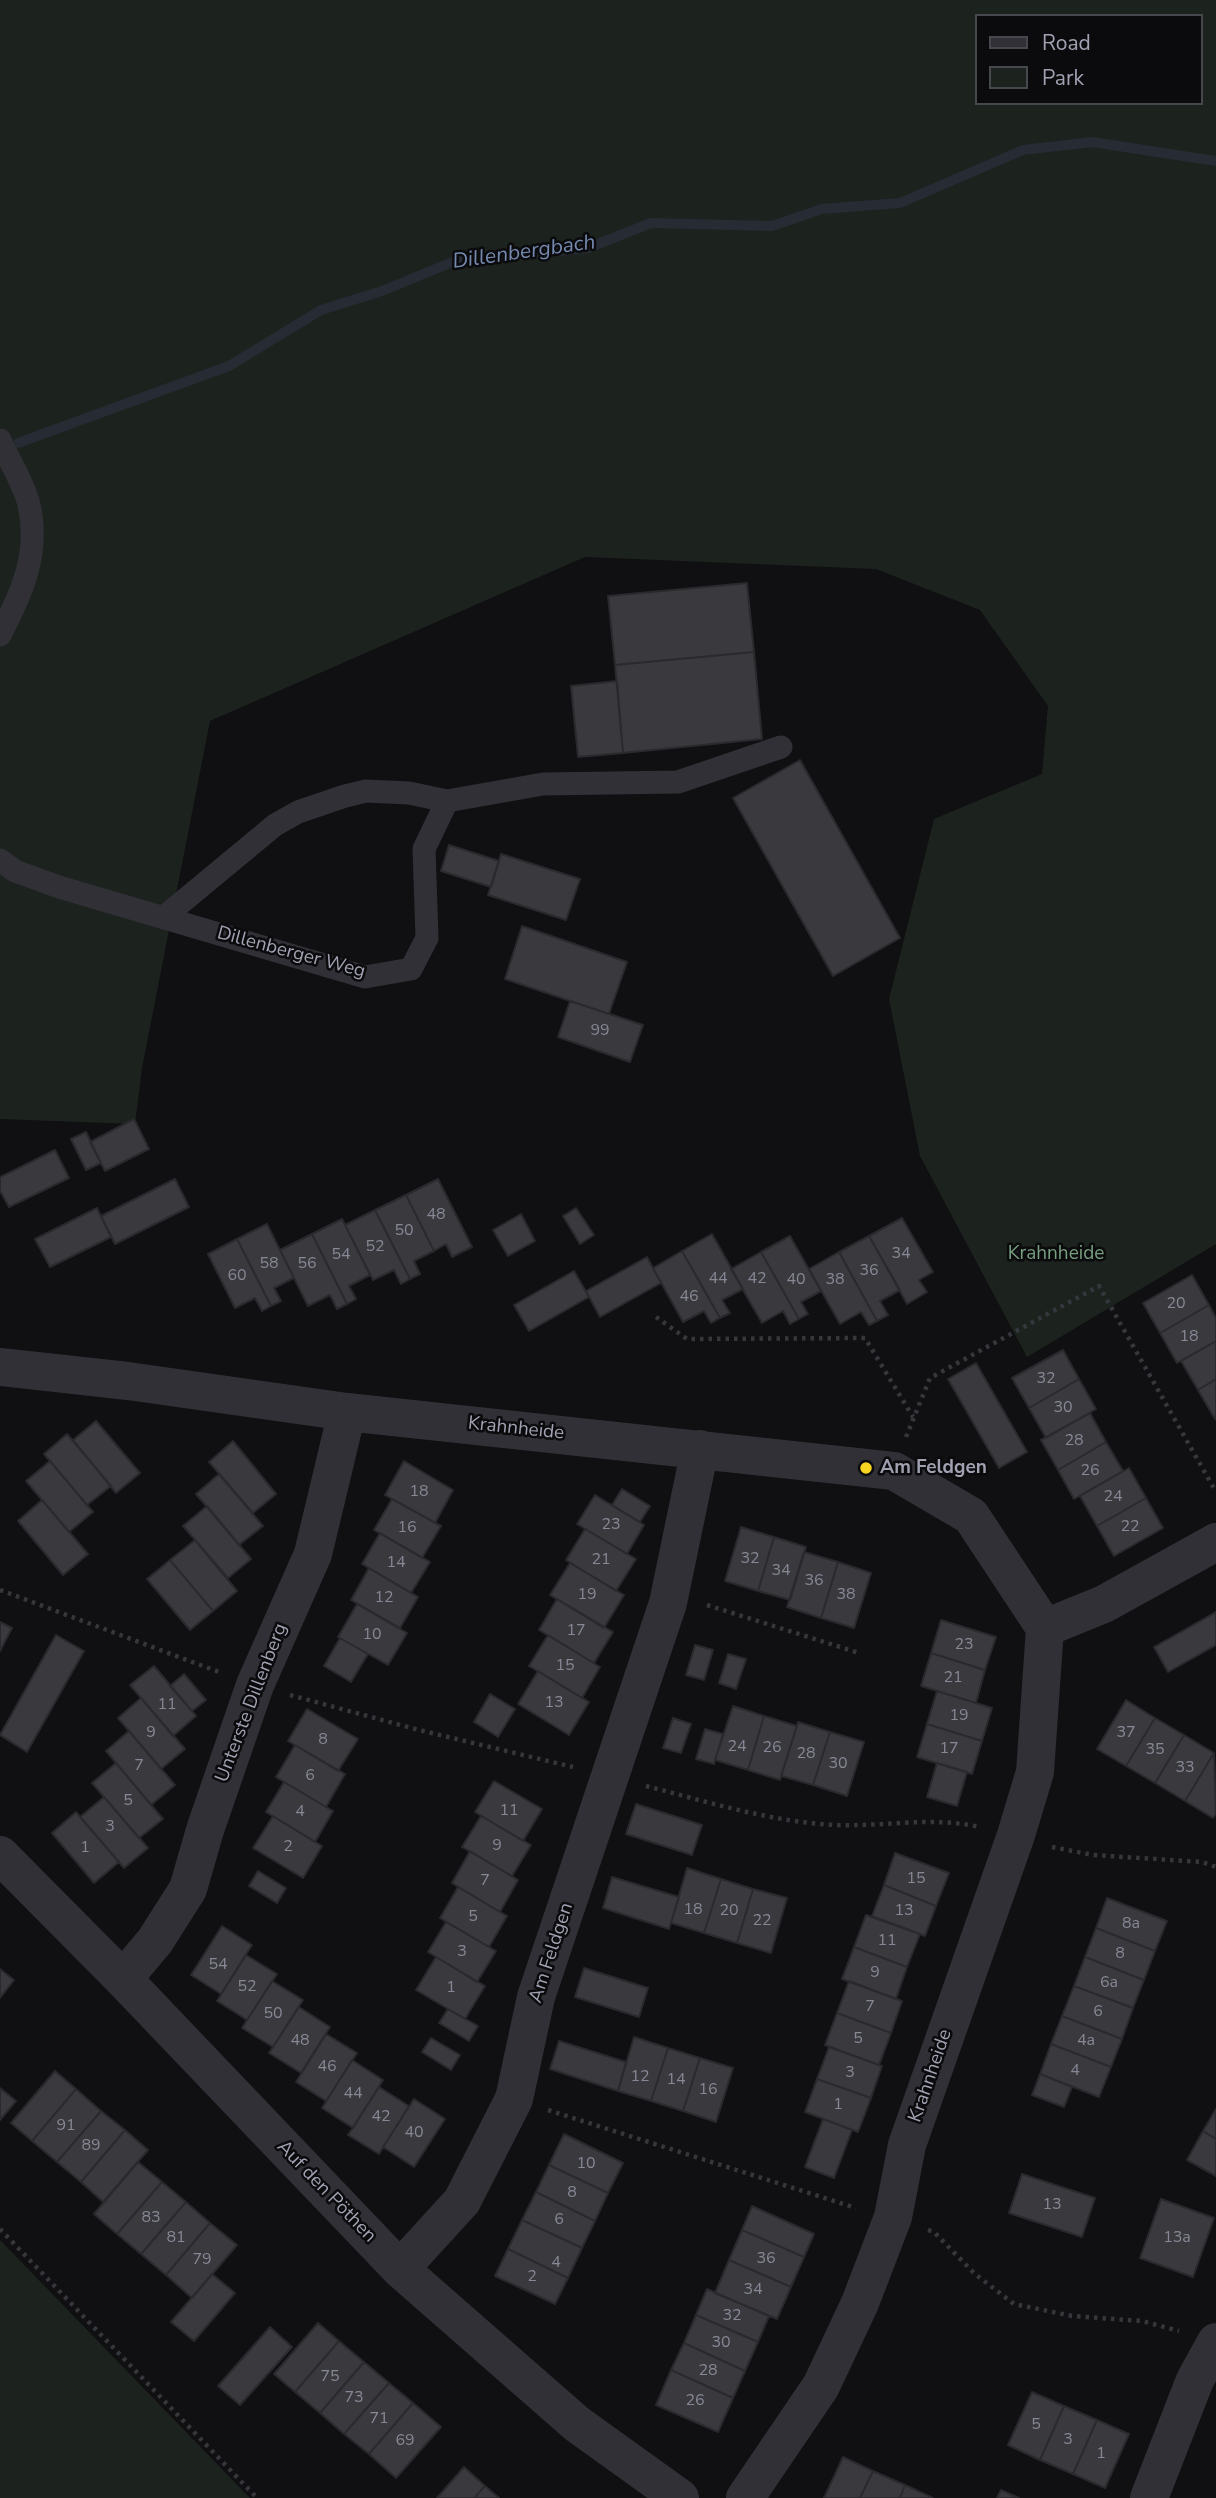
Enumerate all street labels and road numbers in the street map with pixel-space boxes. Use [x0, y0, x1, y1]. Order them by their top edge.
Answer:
street label: Dillenberger Weg [214, 922, 368, 984]
street label: Krahnheide [467, 1413, 565, 1445]
street label: Unterste Dillenberg [211, 1620, 293, 1786]
street label: Am Feldgen [525, 1900, 579, 2006]
street label: Krahnheide [904, 2027, 958, 2125]
street label: Auf den Pöthen [272, 2136, 380, 2248]

